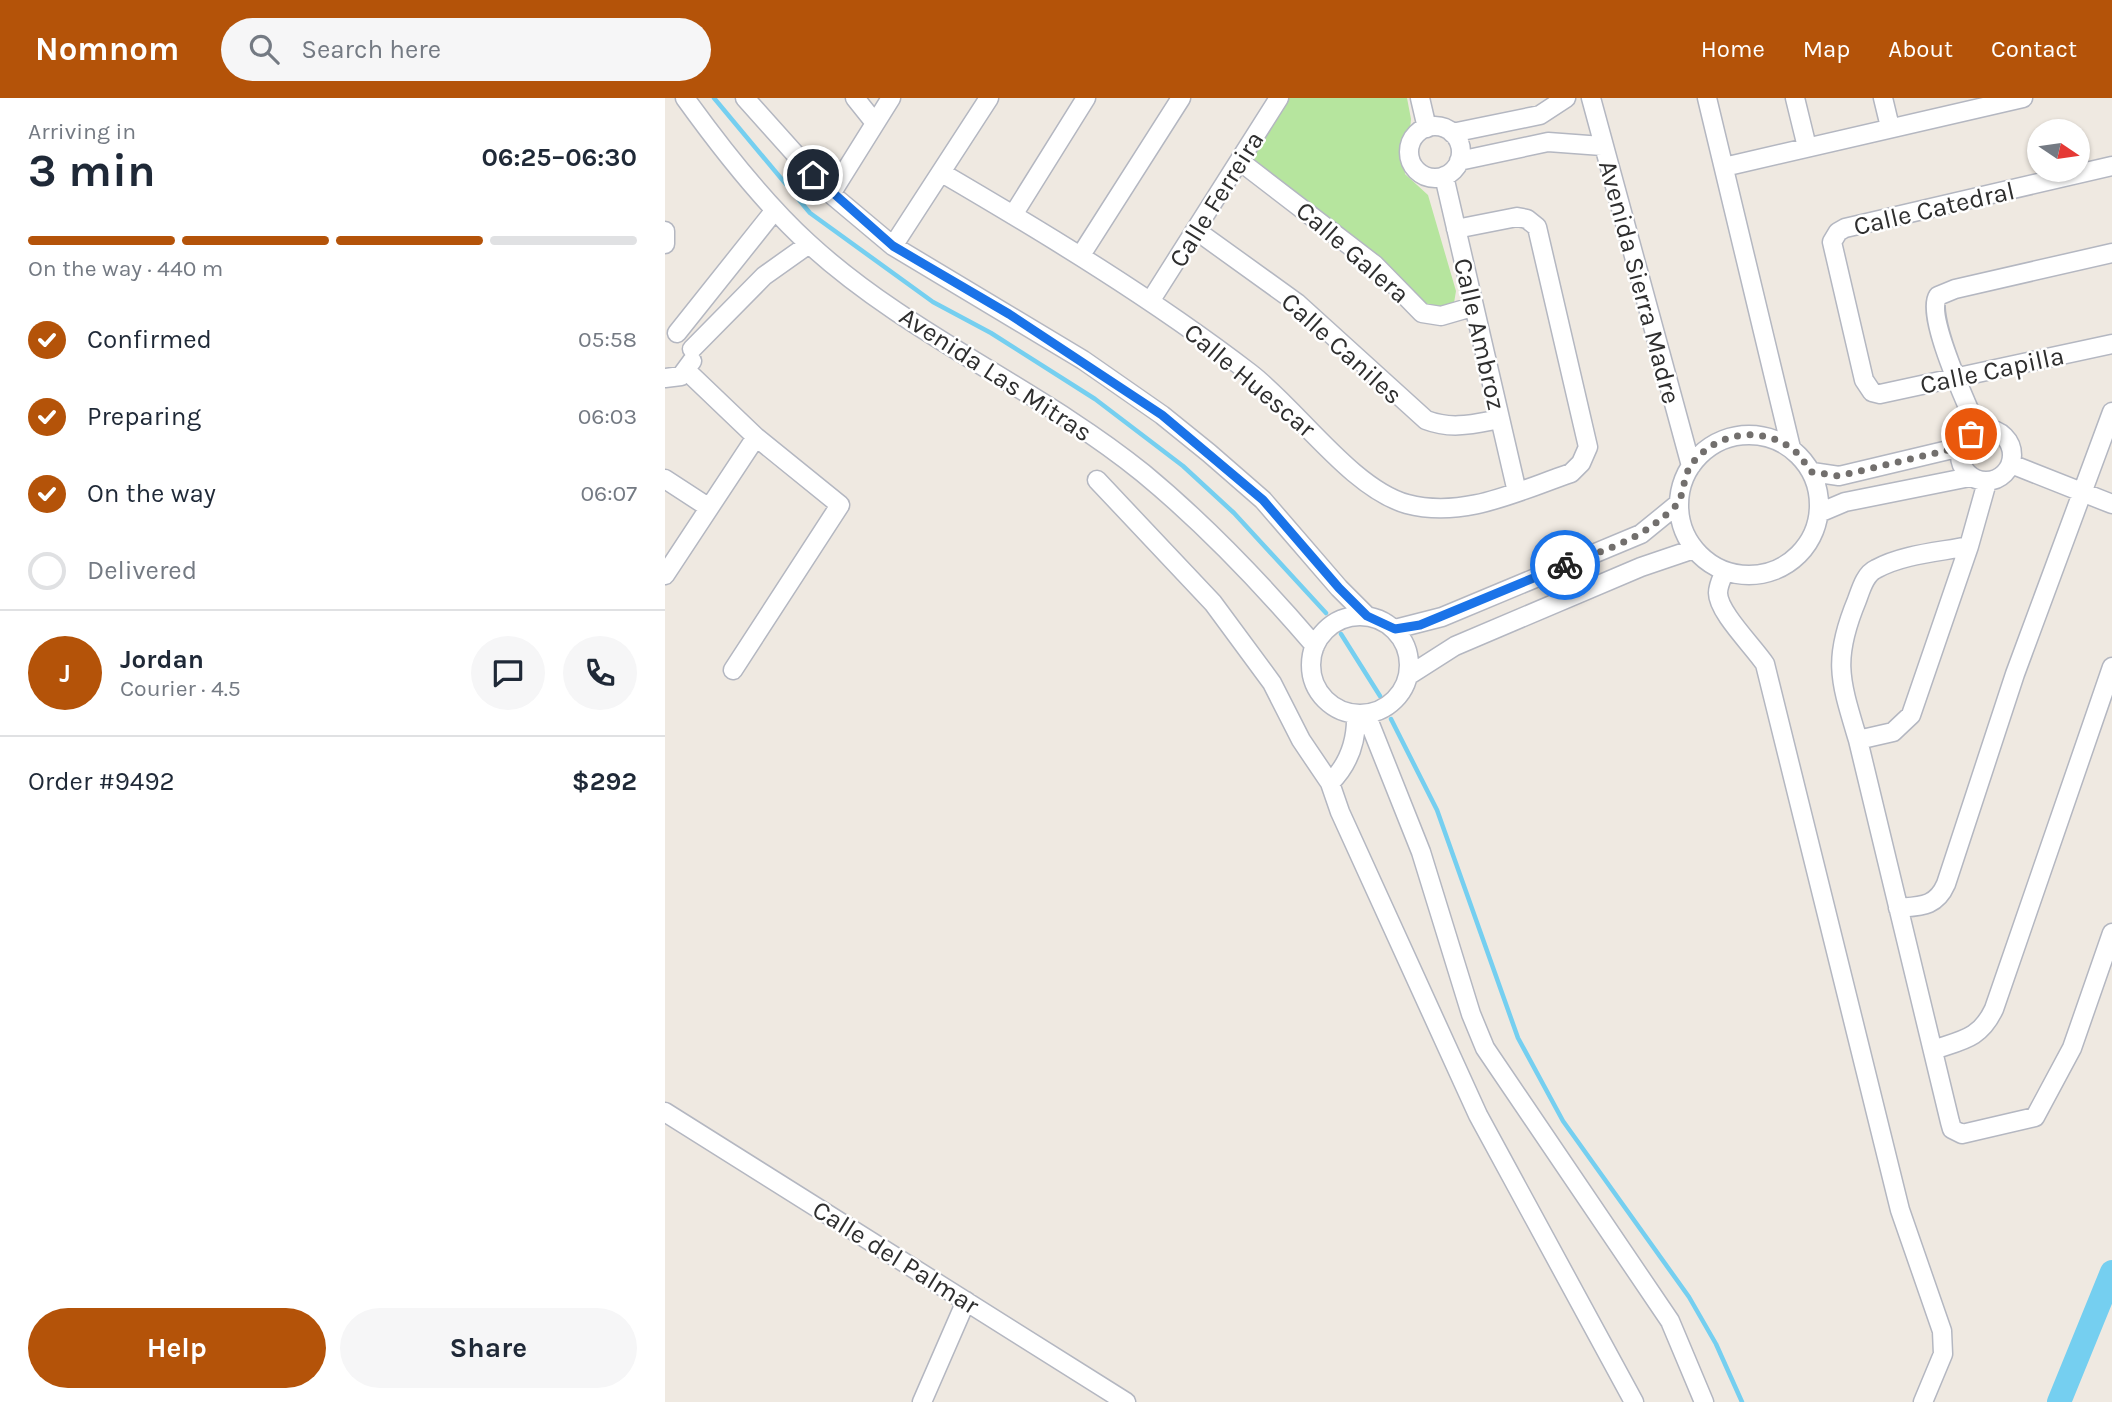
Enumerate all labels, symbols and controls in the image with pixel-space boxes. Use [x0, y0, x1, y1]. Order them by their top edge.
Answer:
search box [221, 18, 711, 81]
text: Nomnom [35, 30, 179, 68]
icon: search [245, 30, 283, 68]
text: Search here [301, 34, 441, 65]
text: Home [1701, 35, 1765, 63]
text: Map [1803, 35, 1850, 63]
text: About [1888, 35, 1953, 63]
text: Contact [1991, 35, 2077, 63]
text: Arriving in [28, 118, 136, 145]
north arrow [2027, 119, 2089, 182]
map controls [2027, 119, 2090, 182]
street label: Calle Ferreira [1162, 126, 1270, 273]
text: 06:25–06:30 [481, 142, 637, 173]
text: 3 min [28, 144, 156, 198]
pin [783, 145, 843, 205]
icon: home [794, 156, 832, 194]
street label: Avenida Sierra Madre [1592, 157, 1687, 407]
street label: Calle Catedral [1851, 175, 2018, 242]
street label: Calle Galera [1290, 195, 1416, 310]
text: On the way · 440 m [28, 255, 223, 282]
street label: Calle Ambroz [1447, 255, 1512, 413]
street label: Calle Caniles [1275, 286, 1409, 411]
street label: Avenida Las Mitras [894, 301, 1098, 448]
street label: Calle Huescar [1178, 317, 1322, 445]
icon: check [28, 321, 66, 359]
text: Confirmed [87, 324, 212, 355]
text: 05:58 [578, 326, 637, 353]
street label: Calle Capilla [1917, 340, 2067, 401]
icon: check [28, 398, 66, 436]
text: Preparing [87, 401, 201, 432]
text: 06:03 [578, 403, 637, 430]
pin [1941, 404, 2001, 464]
icon: bag [1952, 415, 1990, 453]
icon: check [28, 475, 66, 513]
text: On the way [87, 478, 216, 509]
text: 06:07 [580, 480, 637, 507]
courier [1530, 530, 1600, 600]
icon: bike [1546, 546, 1584, 584]
text: Delivered [87, 555, 197, 586]
button: chat [471, 636, 545, 710]
button: phone [563, 636, 637, 710]
text: Jordan [120, 644, 204, 675]
text: J [59, 658, 71, 689]
text: Courier · 4.5 [120, 675, 241, 702]
text: Order #9492 [28, 766, 175, 797]
text: $292 [572, 766, 637, 797]
street label: Calle del Palmar [807, 1194, 985, 1321]
button: Help [28, 1308, 326, 1388]
button: Share [340, 1308, 637, 1388]

